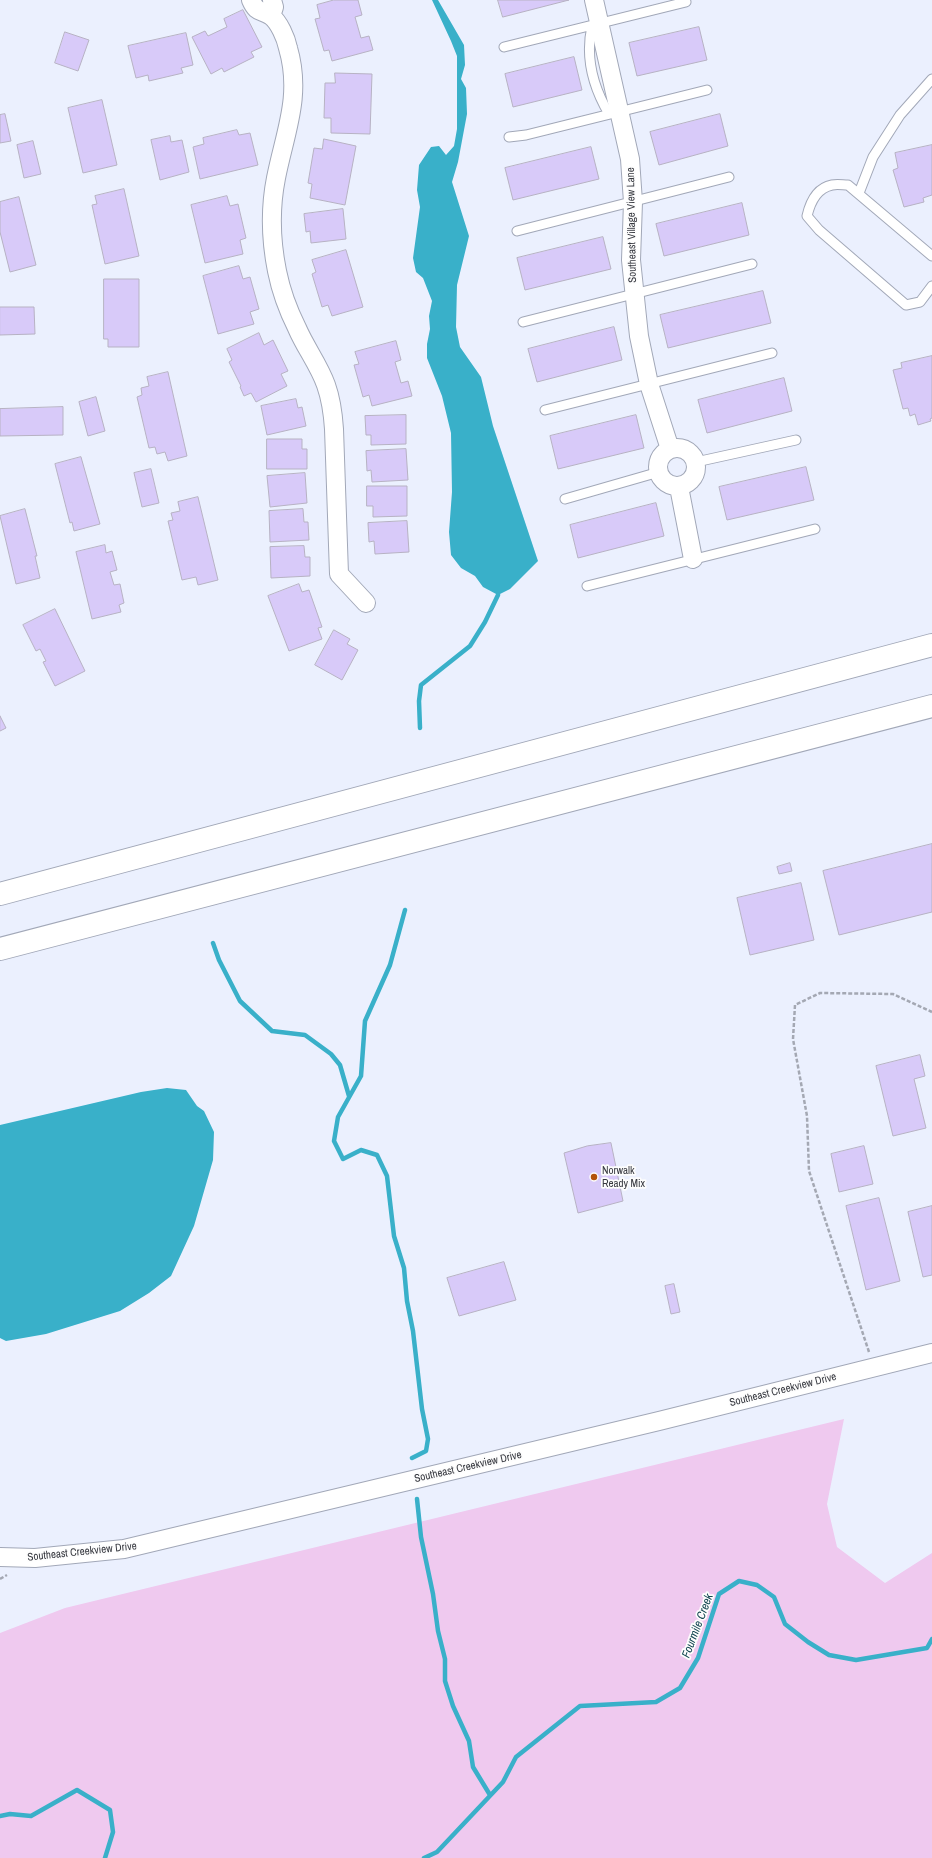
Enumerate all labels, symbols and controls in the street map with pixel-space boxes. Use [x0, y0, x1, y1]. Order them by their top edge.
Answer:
street label: Southeast Village View Lane [624, 167, 640, 283]
place label: Norwalk Ready Mix [602, 1164, 645, 1190]
marker: Norwalk Ready Mix [589, 1172, 599, 1182]
street label: Southeast Creekview Drive [728, 1370, 838, 1410]
street label: Southeast Creekview Drive [413, 1448, 523, 1486]
street label: Southeast Creekview Drive [27, 1540, 137, 1564]
water label: Fourmile Creek [679, 1592, 717, 1660]

